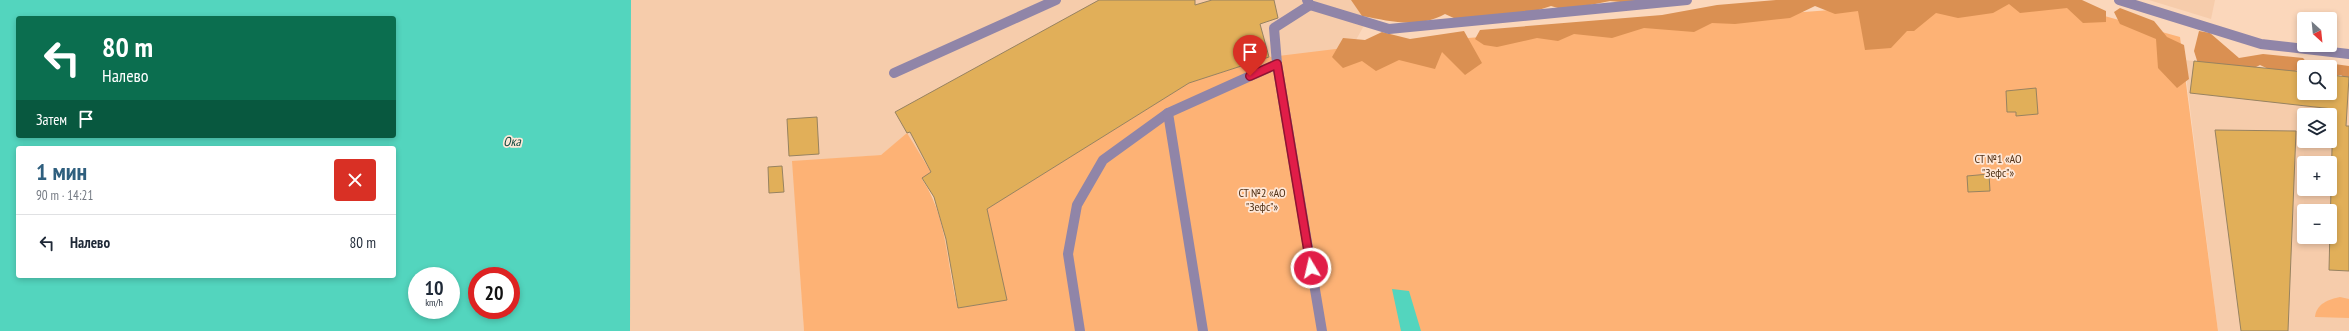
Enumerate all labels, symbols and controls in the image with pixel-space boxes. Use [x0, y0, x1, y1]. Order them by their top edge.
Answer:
north arrow [2297, 12, 2337, 52]
map controls [2297, 12, 2337, 244]
text: 80 m [102, 28, 153, 65]
icon: left [36, 32, 88, 84]
pin [1233, 35, 1267, 76]
icon: arrive [1239, 41, 1261, 63]
button: search [2297, 60, 2337, 100]
text: Налево [102, 64, 149, 87]
icon: arrive [75, 108, 97, 130]
button: layers [2297, 108, 2337, 148]
text: Затем [36, 110, 67, 129]
water label: Ока [503, 133, 521, 150]
park label: СТ №1 «АО "Зефс"» [1974, 151, 2022, 180]
text: 1 мин [36, 156, 87, 187]
button: + [2297, 156, 2337, 196]
button: close [334, 159, 376, 201]
park label: СТ №2 «АО "Зефс"» [1238, 185, 1286, 214]
text: 90 m · 14:21 [36, 187, 93, 204]
button: − [2297, 204, 2337, 244]
icon: left [36, 232, 58, 254]
text: Налево [70, 233, 110, 252]
text: 80 m [350, 233, 376, 252]
position arrow [1290, 247, 1332, 289]
speed limit sign: 20 [468, 267, 520, 319]
text: 10 [424, 275, 444, 301]
text: km/h [425, 296, 443, 309]

